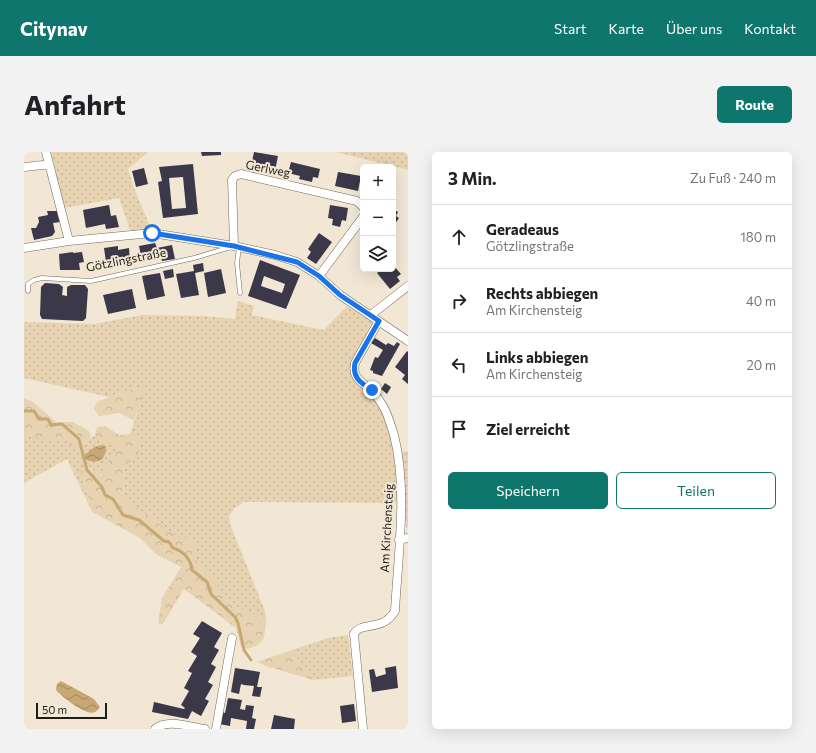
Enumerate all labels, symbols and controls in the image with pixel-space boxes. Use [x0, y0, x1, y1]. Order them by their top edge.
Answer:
text: Citynav [20, 17, 88, 40]
text: Start [554, 20, 587, 37]
text: Karte [609, 20, 644, 37]
text: Über uns [666, 20, 722, 37]
text: Kontakt [744, 20, 796, 37]
button: Route [717, 86, 792, 123]
text: Anfahrt [24, 87, 126, 121]
street label: Gerlweg [245, 157, 292, 179]
map controls [360, 164, 396, 272]
button: + [360, 164, 396, 200]
text: 3 Min. [448, 168, 497, 189]
text: Zu Fuß · 240 m [690, 170, 776, 186]
button: − [360, 200, 396, 236]
text: Geradeaus [486, 220, 559, 238]
route start [143, 224, 161, 242]
icon: ahead [448, 226, 470, 248]
text: 180 m [740, 229, 776, 245]
button: layers [360, 236, 396, 272]
text: Götzlingstraße [486, 238, 574, 254]
street label: Götzlingstraße [85, 244, 167, 274]
text: Rechts abbiegen [486, 284, 598, 302]
icon: right [448, 290, 470, 312]
text: 40 m [746, 293, 776, 309]
text: Am Kirchensteig [486, 302, 582, 318]
text: Links abbiegen [486, 348, 588, 366]
icon: left [448, 354, 470, 376]
text: 20 m [747, 357, 776, 373]
text: Am Kirchensteig [486, 366, 582, 382]
route end [363, 381, 381, 399]
icon: arrive [448, 418, 470, 440]
text: Ziel erreicht [486, 420, 570, 438]
button: Speichern [448, 472, 608, 509]
button: Teilen [616, 472, 776, 509]
street label: Am Kirchensteig [377, 483, 395, 573]
scale bar [36, 701, 107, 720]
text: 50 m [42, 703, 67, 716]

